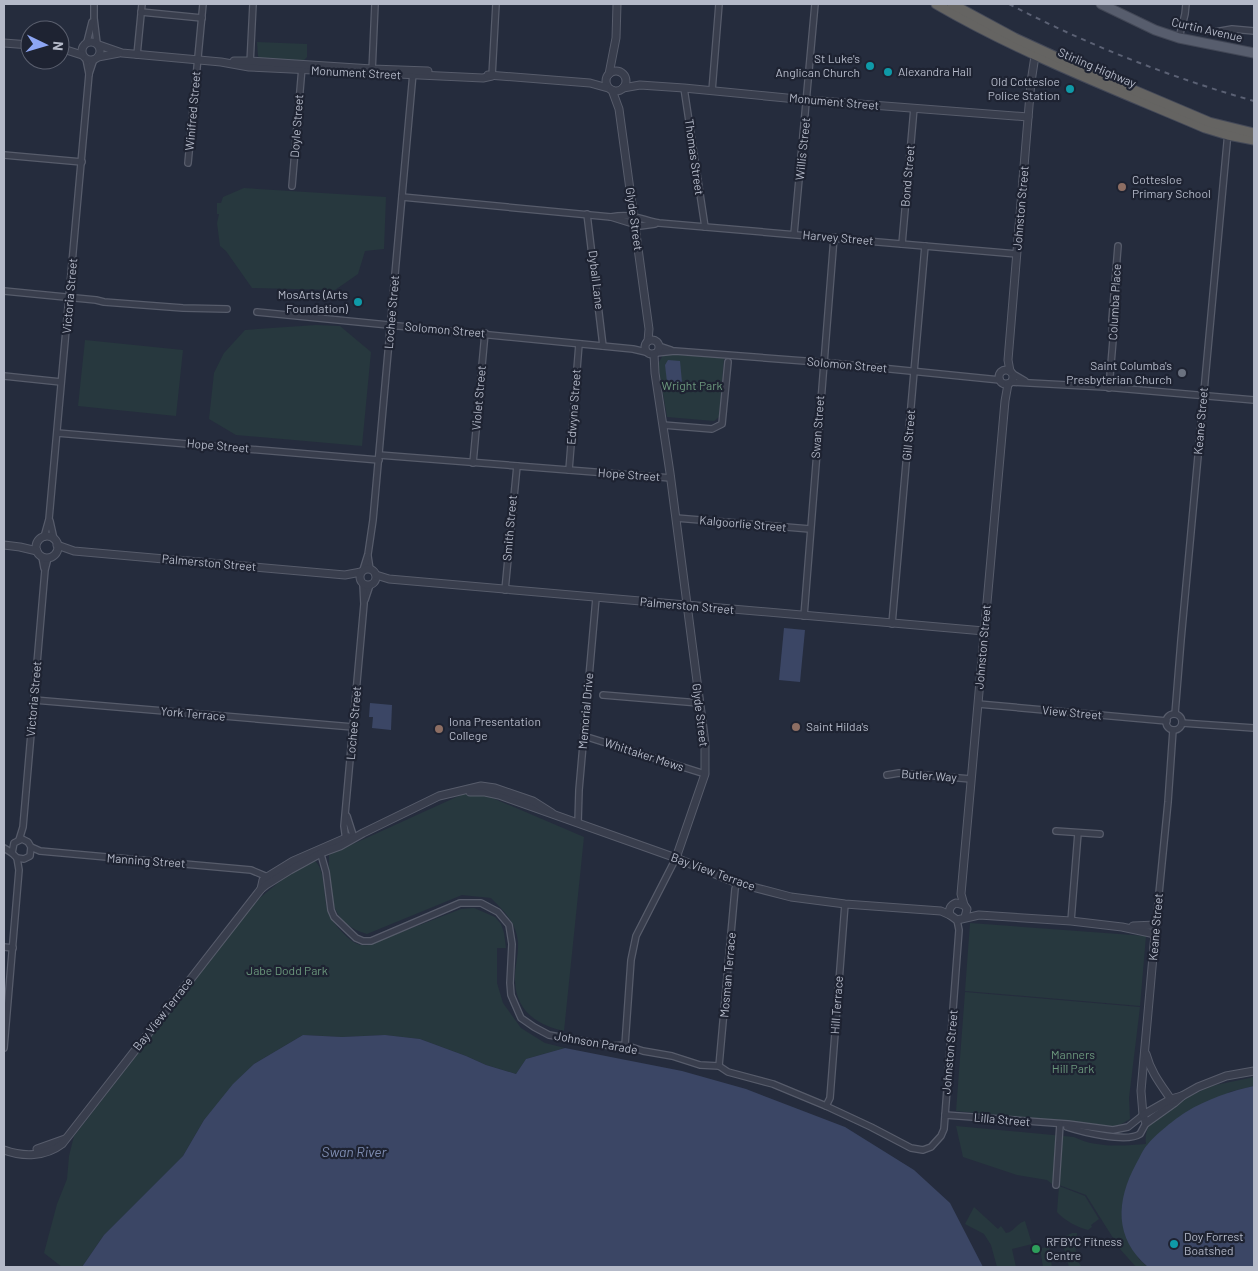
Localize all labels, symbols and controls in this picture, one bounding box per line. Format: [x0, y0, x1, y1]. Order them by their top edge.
street label: Curtin Avenue [1170, 14, 1244, 44]
north arrow [20, 20, 70, 70]
text: N [50, 41, 67, 52]
street label: Stirling Highway [1056, 44, 1139, 90]
place label: St Luke's Anglican Church [776, 51, 860, 79]
marker: St Luke's Anglican Church [864, 60, 876, 72]
street label: Monument Street [311, 63, 401, 81]
place label: Alexandra Hall [898, 64, 971, 78]
marker: Alexandra Hall [882, 66, 894, 78]
street label: Winifred Street [182, 71, 202, 151]
place label: Old Cottesloe Police Station [988, 74, 1060, 102]
marker: Old Cottesloe Police Station [1064, 83, 1076, 95]
street label: Monument Street [789, 90, 880, 112]
street label: Doyle Street [287, 94, 305, 158]
street label: Willis Street [792, 117, 812, 181]
street label: Thomas Street [683, 118, 707, 196]
street label: Bond Street [897, 144, 917, 207]
street label: Johnston Street [1009, 165, 1031, 251]
place label: Cottesloe Primary School [1132, 172, 1211, 200]
marker: Cottesloe Primary School [1116, 181, 1128, 193]
street label: Glyde Street [624, 186, 646, 251]
street label: Harvey Street [802, 227, 874, 247]
street label: Dyball Lane [586, 250, 608, 310]
street label: Victoria Street [59, 258, 79, 334]
street label: Columba Place [1105, 263, 1123, 341]
street label: Lochee Street [381, 274, 401, 349]
place label: MosArts (Arts Foundation) [278, 287, 349, 315]
marker: MosArts (Arts Foundation) [352, 296, 364, 308]
street label: Solomon Street [404, 319, 486, 340]
street label: Solomon Street [806, 354, 888, 375]
place label: Saint Columba's Presbyterian Church [1066, 358, 1172, 386]
street label: Violet Street [468, 365, 488, 431]
marker: Saint Columba's Presbyterian Church [1176, 367, 1188, 379]
street label: Edwyna Street [563, 369, 583, 445]
park label: Wright Park [661, 378, 723, 392]
street label: Keane Street [1190, 387, 1210, 455]
street label: Swan Street [808, 395, 826, 459]
street label: Gill Street [899, 409, 917, 461]
street label: Hope Street [186, 435, 250, 455]
street label: Hope Street [597, 465, 661, 483]
street label: Smith Street [499, 494, 519, 561]
street label: Kalgoorlie Street [699, 512, 787, 534]
street label: Palmerston Street [161, 551, 257, 573]
street label: Palmerston Street [639, 594, 735, 616]
street label: Johnston Street [971, 604, 993, 690]
street label: Victoria Street [23, 661, 43, 737]
street label: Memorial Drive [575, 672, 595, 750]
street label: Glyde Street [690, 682, 712, 747]
street label: Lochee Street [343, 685, 363, 760]
street label: View Street [1041, 702, 1103, 722]
street label: York Terrace [160, 703, 226, 723]
place label: Iona Presentation College [449, 714, 541, 742]
place label: Saint Hilda's [806, 719, 869, 733]
marker: Saint Hilda's [790, 721, 802, 733]
marker: Iona Presentation College [433, 723, 445, 735]
street label: Whittaker Mews [603, 735, 686, 774]
street label: Butler Way [901, 766, 958, 784]
street label: Bay View Terrace [669, 849, 757, 893]
street label: Manning Street [106, 850, 186, 870]
street label: Keane Street [1145, 893, 1165, 961]
street label: Mosman Terrace [716, 932, 738, 1018]
park label: Jabe Dodd Park [246, 963, 328, 977]
street label: Bay View Terrace [129, 974, 195, 1053]
street label: Hill Terrace [827, 975, 845, 1035]
street label: Johnston Street [938, 1009, 960, 1095]
street label: Johnson Parade [553, 1028, 639, 1056]
park label: Manners Hill Park [1051, 1047, 1095, 1075]
street label: Lilla Street [973, 1110, 1031, 1128]
water label: Swan River [321, 1143, 388, 1160]
place label: Doy Forrest Boatshed [1184, 1229, 1244, 1257]
place label: RFBYC Fitness Centre [1046, 1234, 1122, 1262]
marker: Doy Forrest Boatshed [1168, 1238, 1180, 1250]
marker: RFBYC Fitness Centre [1030, 1243, 1042, 1255]

